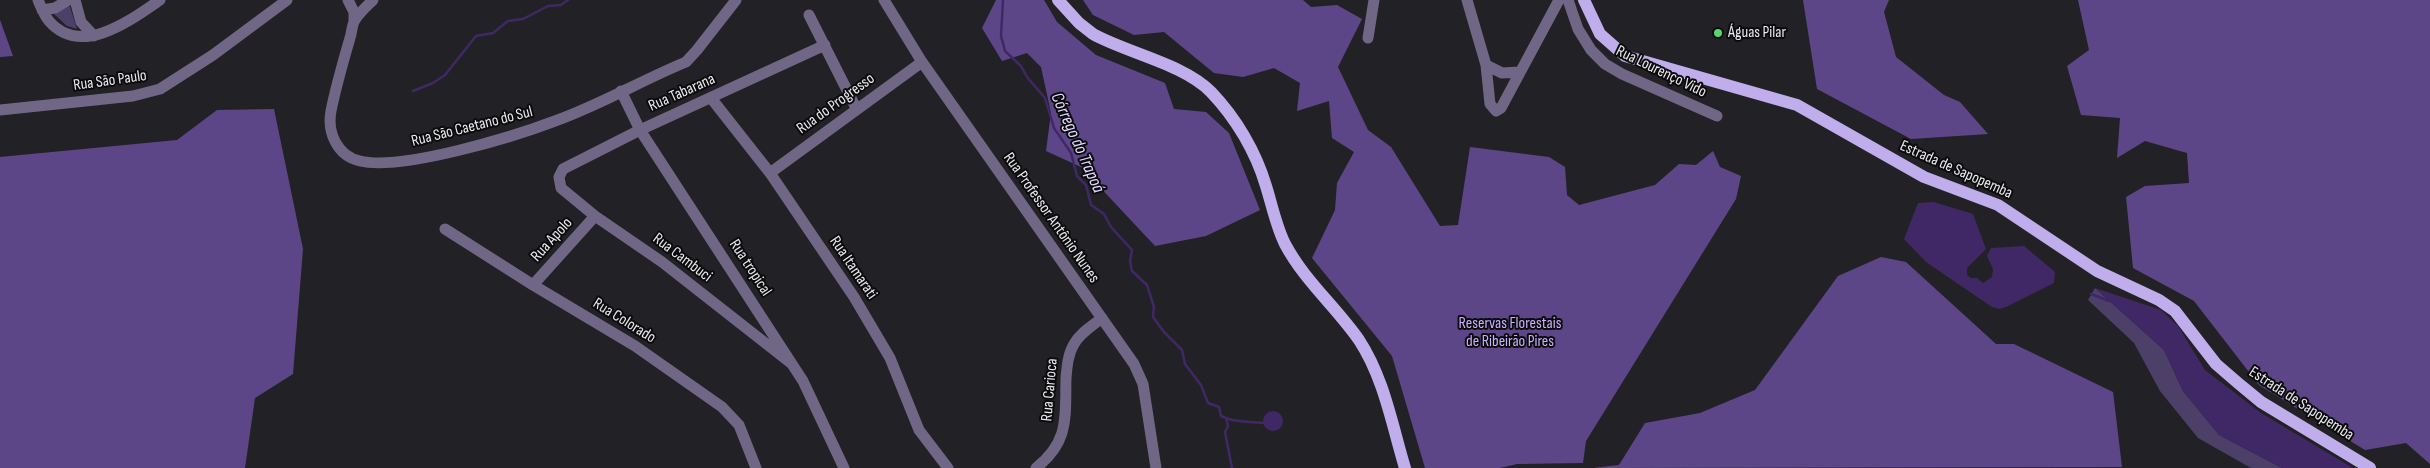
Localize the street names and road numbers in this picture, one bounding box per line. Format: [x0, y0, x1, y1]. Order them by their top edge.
street label: Rua Lourenço Vido [1613, 42, 1709, 102]
street label: Rua São Paulo [72, 66, 148, 96]
street label: Rua do Progresso [793, 69, 879, 139]
street label: Rua Tabarana [646, 70, 718, 116]
street label: Rua São Caetano do Sul [409, 103, 535, 151]
street label: Estrada de Sapopemba [1897, 137, 2015, 203]
street label: Rua Professor Antônio Nunes [999, 149, 1103, 287]
street label: Rua Apolo [527, 214, 577, 266]
street label: Rua Cambuci [649, 229, 715, 287]
street label: Rua Itamarati [825, 233, 881, 303]
street label: Rua tropical [725, 236, 775, 300]
street label: Rua Colorado [589, 294, 659, 348]
street label: Rua Carioca [1038, 358, 1062, 422]
street label: Estrada de Sapopemba [2245, 363, 2357, 445]

